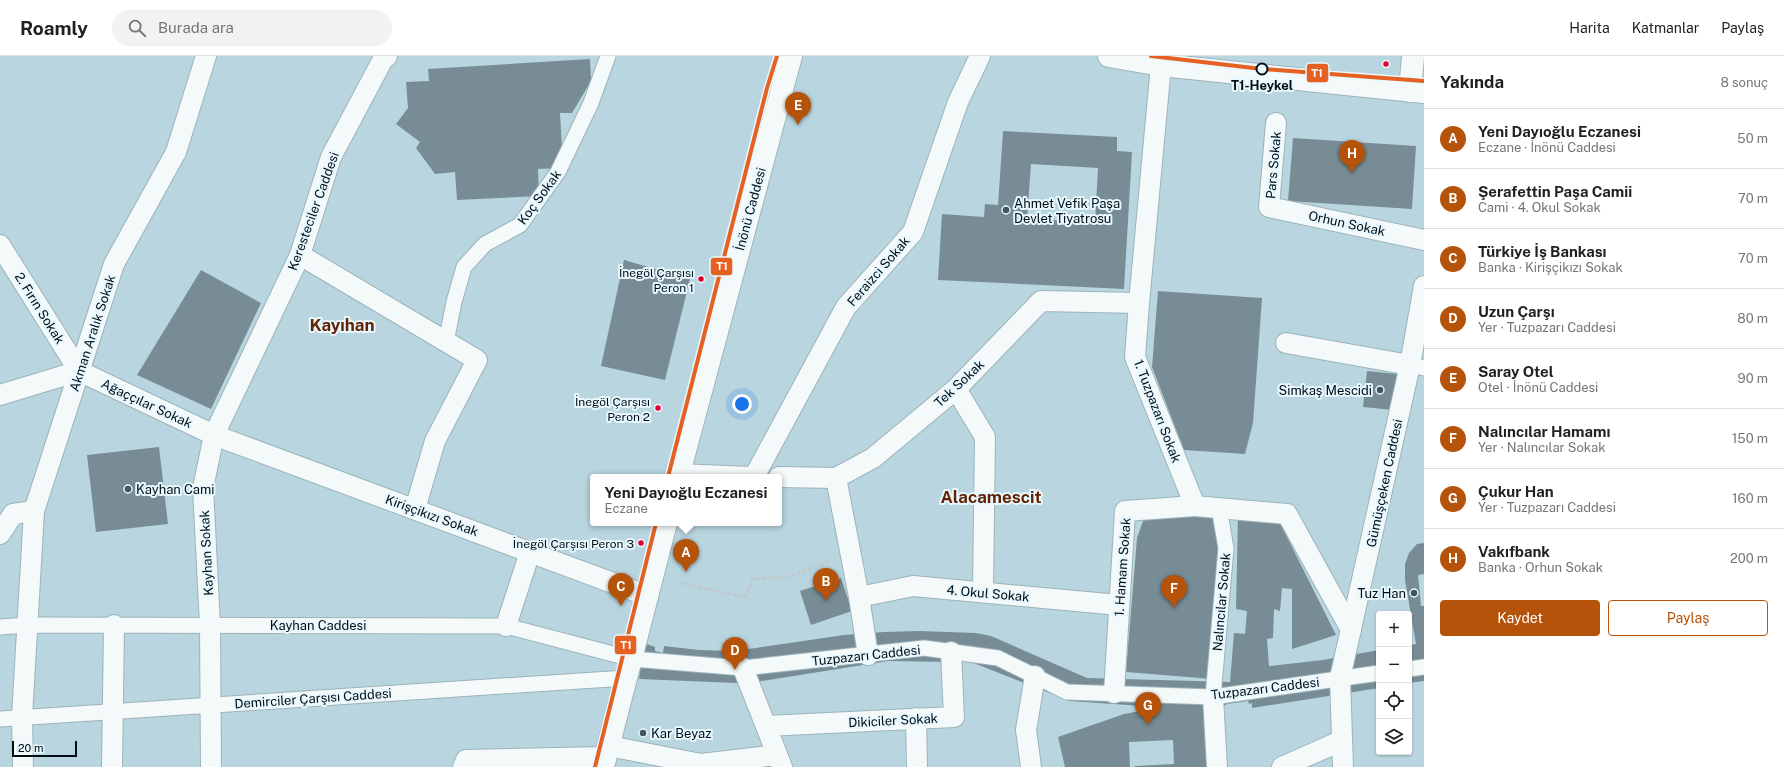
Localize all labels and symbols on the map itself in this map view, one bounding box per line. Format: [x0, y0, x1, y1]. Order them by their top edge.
unlabelled marker [1381, 59, 1391, 69]
marker: T1-Heykel [1255, 62, 1269, 76]
line badge: T1 [1306, 63, 1329, 83]
text: T1 [1311, 67, 1323, 79]
place label: T1-Heykel [1231, 78, 1293, 93]
pin: E [785, 92, 811, 125]
street label: Pars Sokak [1263, 131, 1284, 199]
pin: H [1339, 140, 1365, 173]
street label: Keresteciler Caddesi [285, 150, 342, 272]
street label: İnönü Caddesi [732, 166, 769, 252]
street label: Koç Sokak [515, 167, 564, 227]
place label: Ahmet Vefik Paşa Devlet Tiyatrosu [1014, 196, 1120, 226]
marker: Ahmet Vefik Paşa Devlet Tiyatrosu [1001, 205, 1011, 215]
street label: Orhun Sokak [1307, 208, 1387, 239]
street label: Feraizci Sokak [844, 233, 913, 309]
line badge: T1 [710, 257, 733, 276]
text: T1 [716, 260, 728, 272]
place label: İnegöl Çarşısı Peron 1 [619, 266, 694, 295]
street label: 2. Fırın Sokak [12, 270, 67, 347]
street label: Akman Aralık Sokak [66, 273, 118, 394]
marker: İnegöl Çarşısı Peron 1 [696, 274, 706, 284]
district label: Kayıhan [309, 315, 375, 335]
street label: Tek Sokak [931, 357, 987, 410]
street label: 1. Tuzpazarı Sokak [1131, 357, 1184, 465]
street label: Ağaççılar Sokak [99, 376, 195, 431]
place label: Simkaş Mescidi [1278, 383, 1372, 398]
marker: Simkaş Mescidi [1375, 385, 1385, 395]
your location [732, 394, 752, 414]
place label: İnegöl Çarşısı Peron 2 [575, 395, 650, 424]
marker: İnegöl Çarşısı Peron 2 [653, 403, 663, 413]
street label: Gümüşçeken Caddesi [1364, 418, 1405, 549]
place label: Kayhan Cami [136, 482, 214, 497]
marker: Kayhan Cami [123, 484, 133, 494]
district label: Alacamescit [940, 487, 1042, 507]
street label: Kirişçikızı Sokak [383, 492, 480, 539]
street label: Kayhan Sokak [197, 510, 216, 596]
street label: 1. Hamam Sokak [1112, 517, 1133, 617]
place label: İnegöl Çarşısı Peron 3 [513, 537, 634, 551]
marker: İnegöl Çarşısı Peron 3 [636, 538, 646, 548]
pin: A [673, 539, 699, 572]
street label: Nalıncılar Sokak [1210, 552, 1233, 652]
pin: B [813, 568, 839, 601]
pin: C [608, 573, 634, 606]
pin: F [1161, 575, 1187, 608]
street label: 4. Okul Sokak [946, 582, 1030, 605]
place label: Tuz Han [1357, 586, 1406, 601]
marker: Tuz Han [1409, 588, 1419, 598]
street label: Kayhan Caddesi [270, 618, 366, 633]
line badge: T1 [614, 635, 637, 655]
pin: D [722, 637, 748, 670]
text: T1 [620, 639, 632, 651]
street label: Tuzpazarı Caddesi [811, 642, 921, 669]
street label: Tuzpazarı Caddesi [1210, 674, 1320, 703]
street label: Demirciler Çarşısı Caddesi [234, 686, 392, 711]
pin: G [1135, 692, 1161, 725]
street label: Dikiciler Sokak [848, 711, 938, 730]
place label: Kar Beyaz [651, 726, 711, 741]
marker: Kar Beyaz [638, 728, 648, 738]
scale bar [12, 739, 77, 758]

